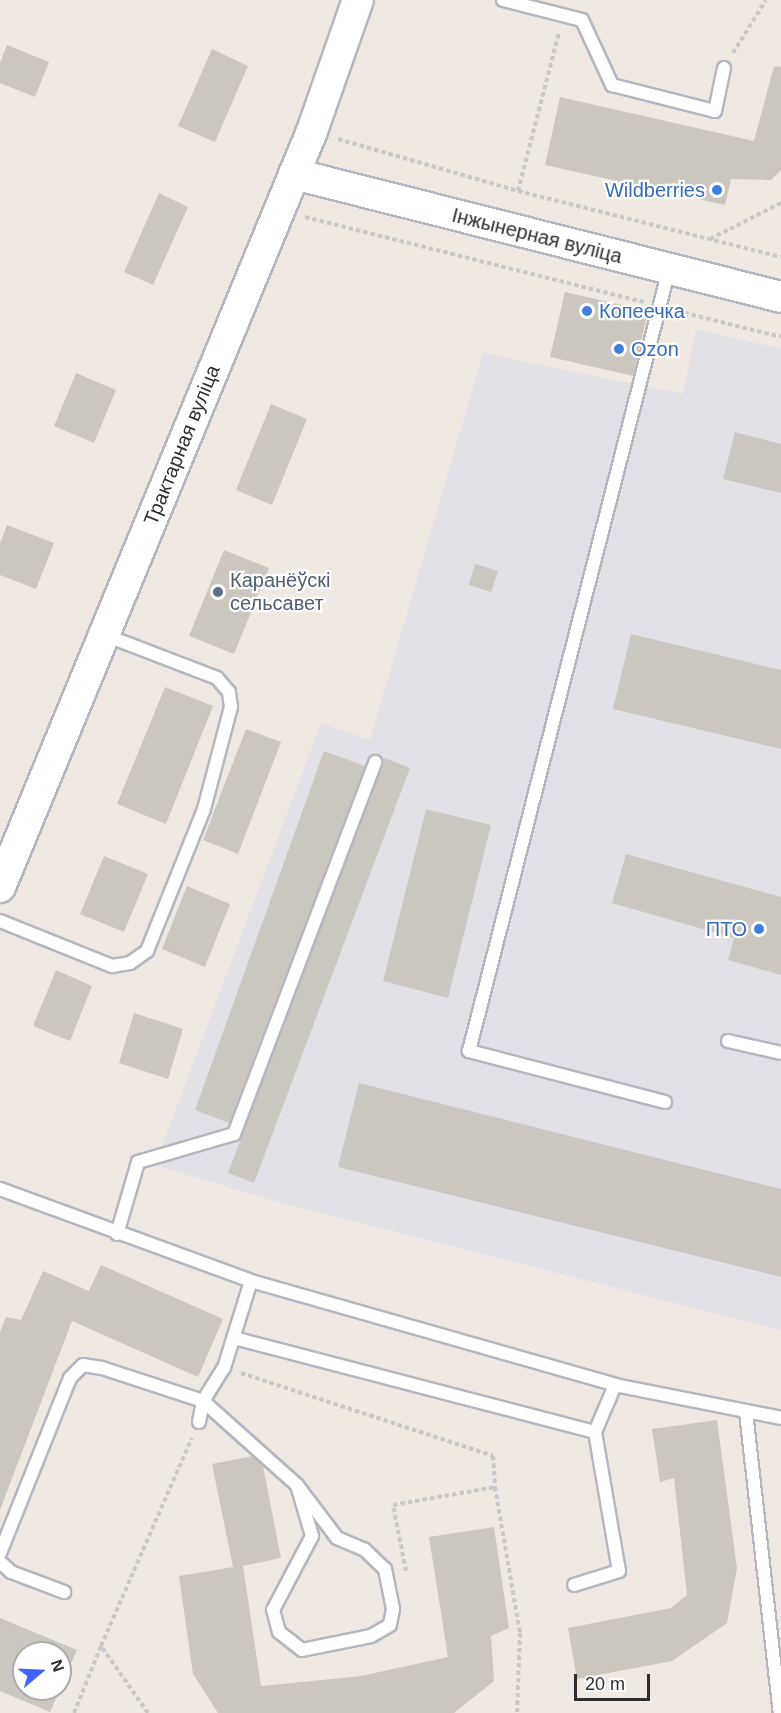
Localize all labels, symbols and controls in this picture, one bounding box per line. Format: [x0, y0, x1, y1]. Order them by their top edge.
place label: Wildberries [605, 178, 705, 202]
marker: Wildberries [710, 183, 724, 197]
street label: Інжынерная вуліца [449, 203, 625, 269]
place label: Копеечка [599, 299, 685, 323]
marker: Копеечка [580, 304, 594, 318]
place label: Ozon [631, 337, 679, 361]
marker: Ozon [612, 342, 626, 356]
street label: Трактарная вуліца [139, 361, 225, 529]
place label: Каранёўскі сельсавет [230, 568, 330, 615]
marker: Каранёўскі сельсавет [211, 585, 225, 599]
place label: ПТО [706, 917, 747, 941]
marker: ПТО [752, 922, 766, 936]
north arrow [12, 1641, 72, 1701]
text: N [48, 1657, 68, 1674]
scale bar [577, 1662, 654, 1700]
text: 20 m [585, 1674, 625, 1694]

